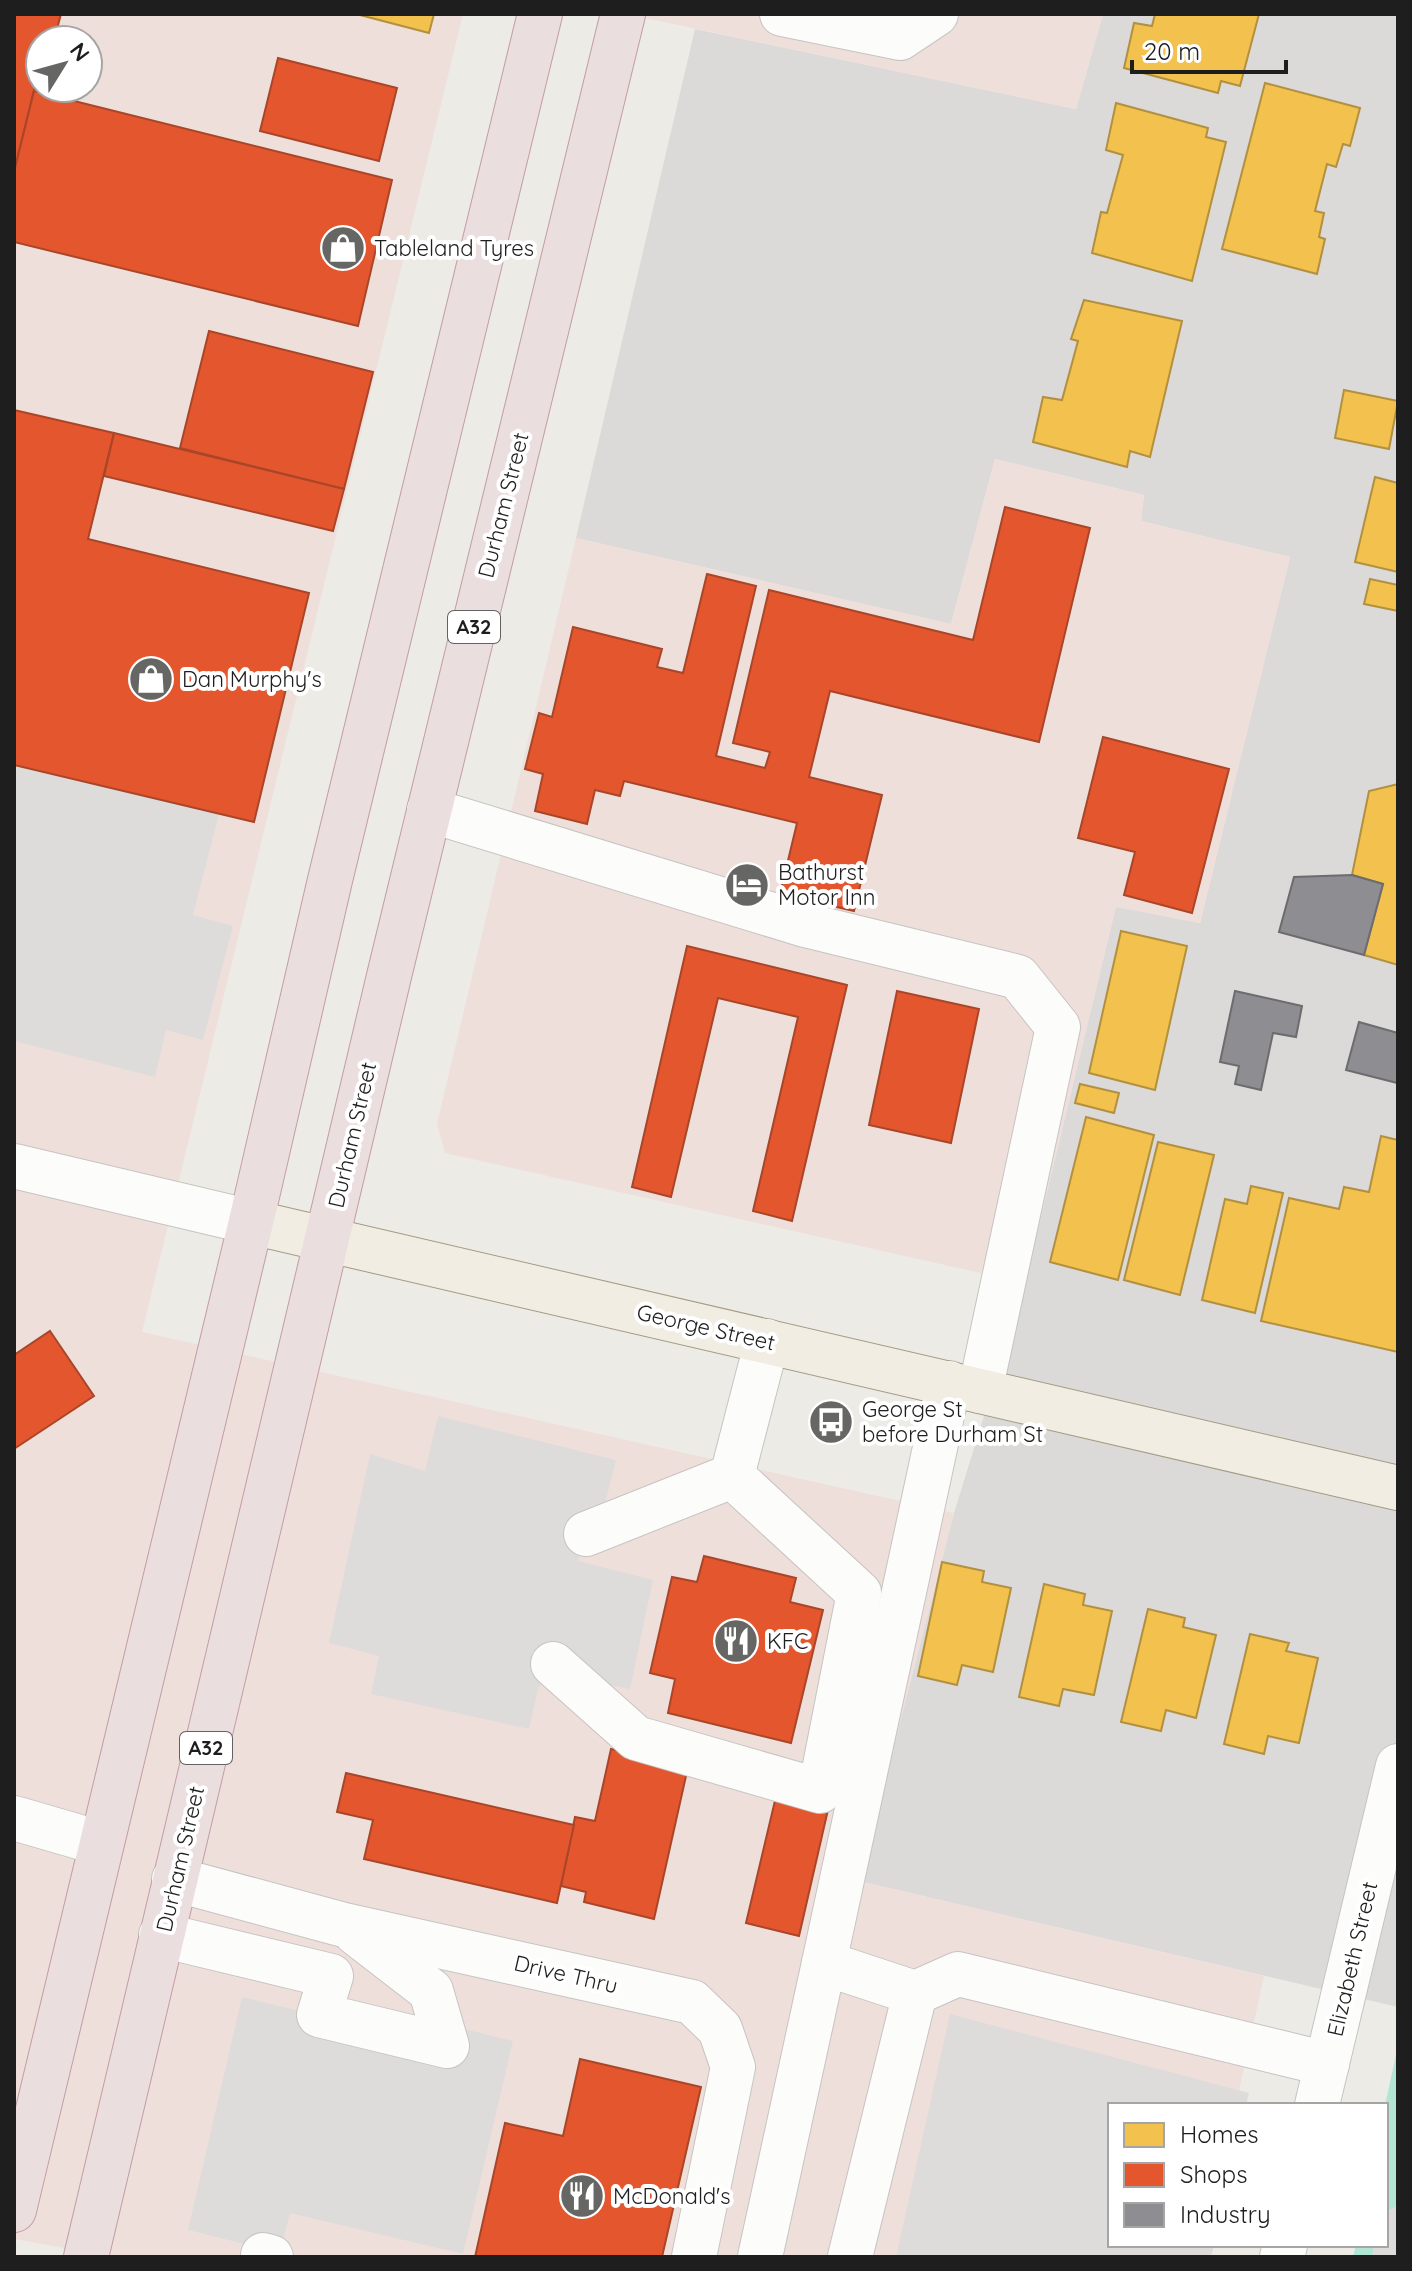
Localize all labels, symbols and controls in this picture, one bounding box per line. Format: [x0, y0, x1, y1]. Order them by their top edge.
north arrow [24, 24, 104, 104]
scale bar [1132, 24, 1286, 74]
text: 20 m [1144, 36, 1200, 66]
text: N [64, 37, 96, 67]
shop icon: Tableland Tyres [319, 224, 367, 272]
place label: Tableland Tyres [374, 234, 534, 262]
street label: Durham Street [471, 429, 535, 581]
road number: A32 [448, 611, 500, 643]
shop icon: Dan Murphy's [127, 655, 175, 703]
place label: Dan Murphy's [182, 665, 322, 693]
place label: Bathurst Motor Inn [778, 858, 876, 911]
hotel icon: Bathurst Motor Inn [723, 861, 771, 909]
street label: Durham Street [322, 1059, 382, 1211]
street label: George Street [634, 1297, 778, 1357]
place label: George St before Durham St [862, 1395, 1043, 1448]
bus stop icon: George St before Durham St [807, 1398, 855, 1446]
restaurant icon: KFC [712, 1617, 760, 1665]
place label: KFC [767, 1627, 808, 1655]
road number: A32 [180, 1732, 232, 1764]
street label: Durham Street [150, 1783, 210, 1935]
street label: Elizabeth Street [1321, 1879, 1383, 2039]
street label: Drive Thru [511, 1948, 621, 2000]
legend [1108, 2103, 1388, 2247]
text: Homes [1180, 2119, 1258, 2149]
text: Shops [1180, 2159, 1247, 2189]
restaurant icon: McDonald's [558, 2172, 606, 2220]
place label: McDonald's [613, 2182, 731, 2210]
text: Industry [1180, 2199, 1271, 2229]

